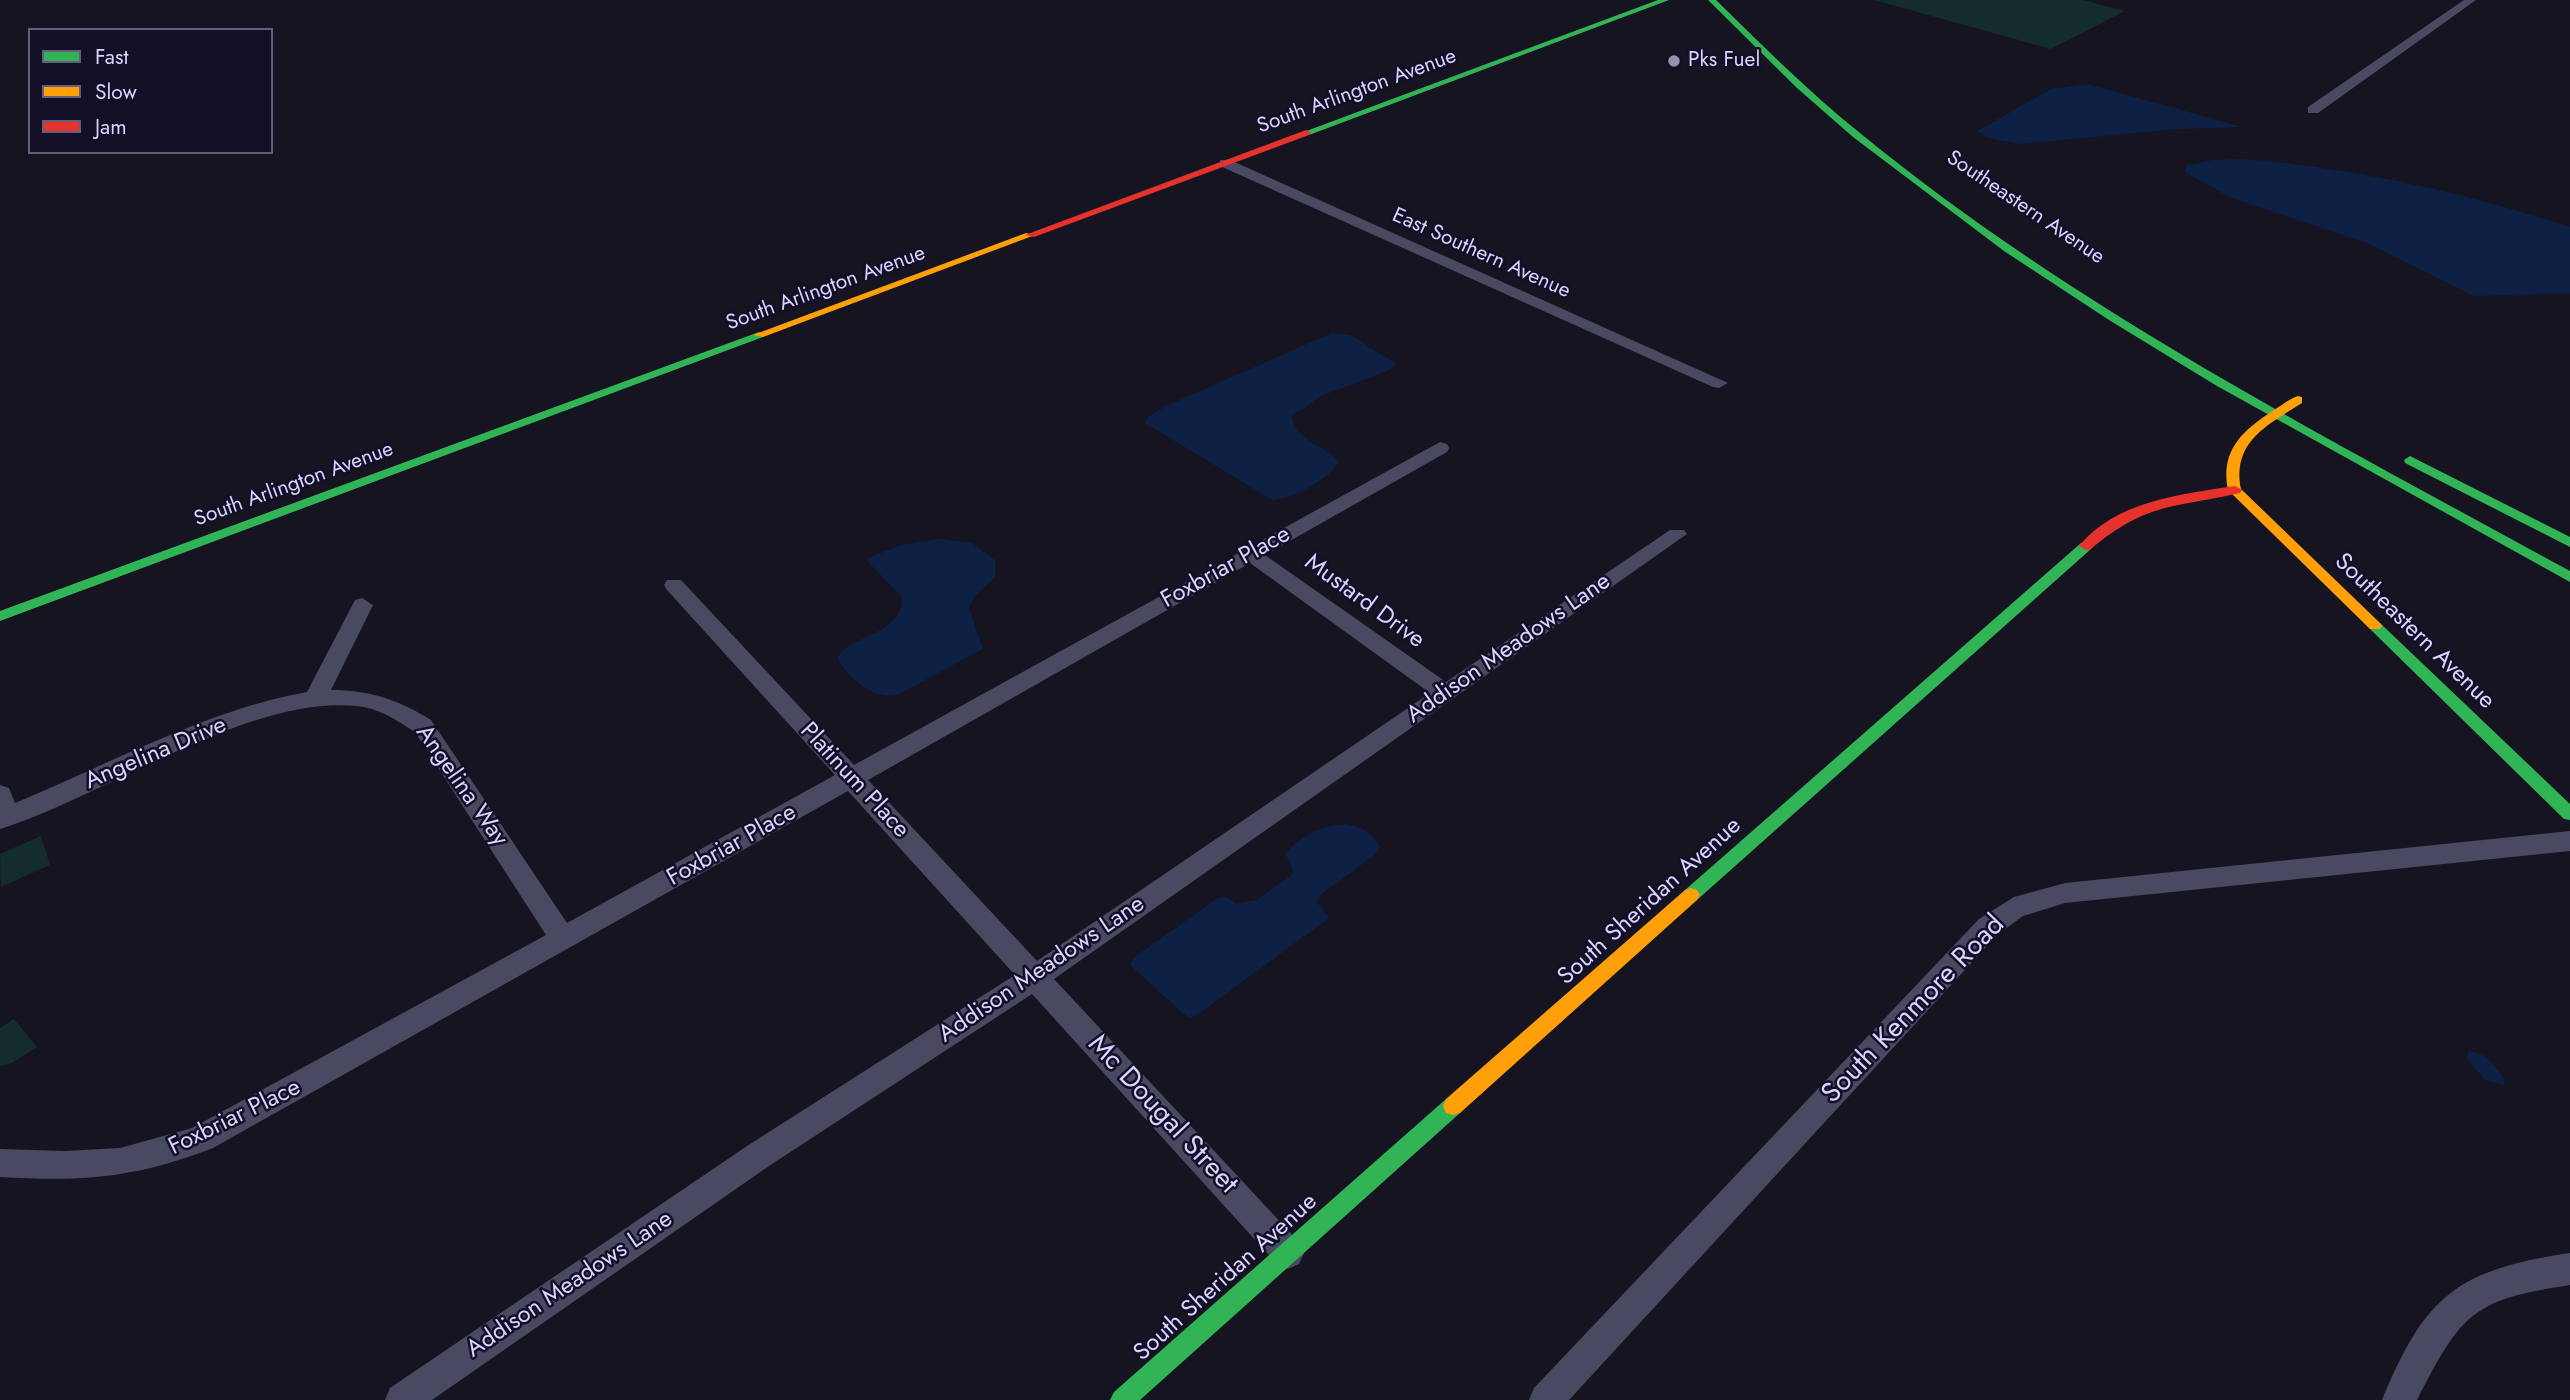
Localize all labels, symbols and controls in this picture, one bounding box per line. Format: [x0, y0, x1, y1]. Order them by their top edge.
legend [28, 28, 273, 154]
text: Fast [95, 42, 128, 72]
street label: South Arlington Avenue [1254, 44, 1460, 140]
place label: Pks Fuel [1688, 48, 1760, 74]
marker: Pks Fuel [1666, 53, 1682, 69]
text: Slow [95, 77, 137, 107]
text: Jam [95, 112, 127, 142]
street label: Southeastern Avenue [1941, 146, 2109, 270]
street label: East Southern Avenue [1388, 203, 1574, 305]
street label: South Arlington Avenue [723, 241, 929, 337]
street label: South Arlington Avenue [191, 437, 397, 533]
street label: Foxbriar Place [1156, 521, 1296, 615]
street label: Southeastern Avenue [2328, 548, 2500, 716]
street label: Mustard Drive [1298, 549, 1430, 655]
street label: Addison Meadows Lane [1402, 568, 1616, 730]
street label: Angelina Drive [81, 711, 231, 797]
street label: Platinum Place [793, 717, 915, 845]
street label: Angelina Way [409, 720, 513, 852]
street label: Foxbriar Place [662, 799, 802, 893]
street label: South Sheridan Avenue [1552, 812, 1748, 992]
street label: Addison Meadows Lane [934, 890, 1150, 1050]
street label: South Kenmore Road [1816, 909, 2012, 1111]
street label: Mc Dougal Street [1080, 1029, 1244, 1201]
street label: Foxbriar Place [164, 1074, 306, 1162]
street label: South Sheridan Avenue [1128, 1188, 1324, 1368]
street label: Addison Meadows Lane [462, 1205, 678, 1365]

